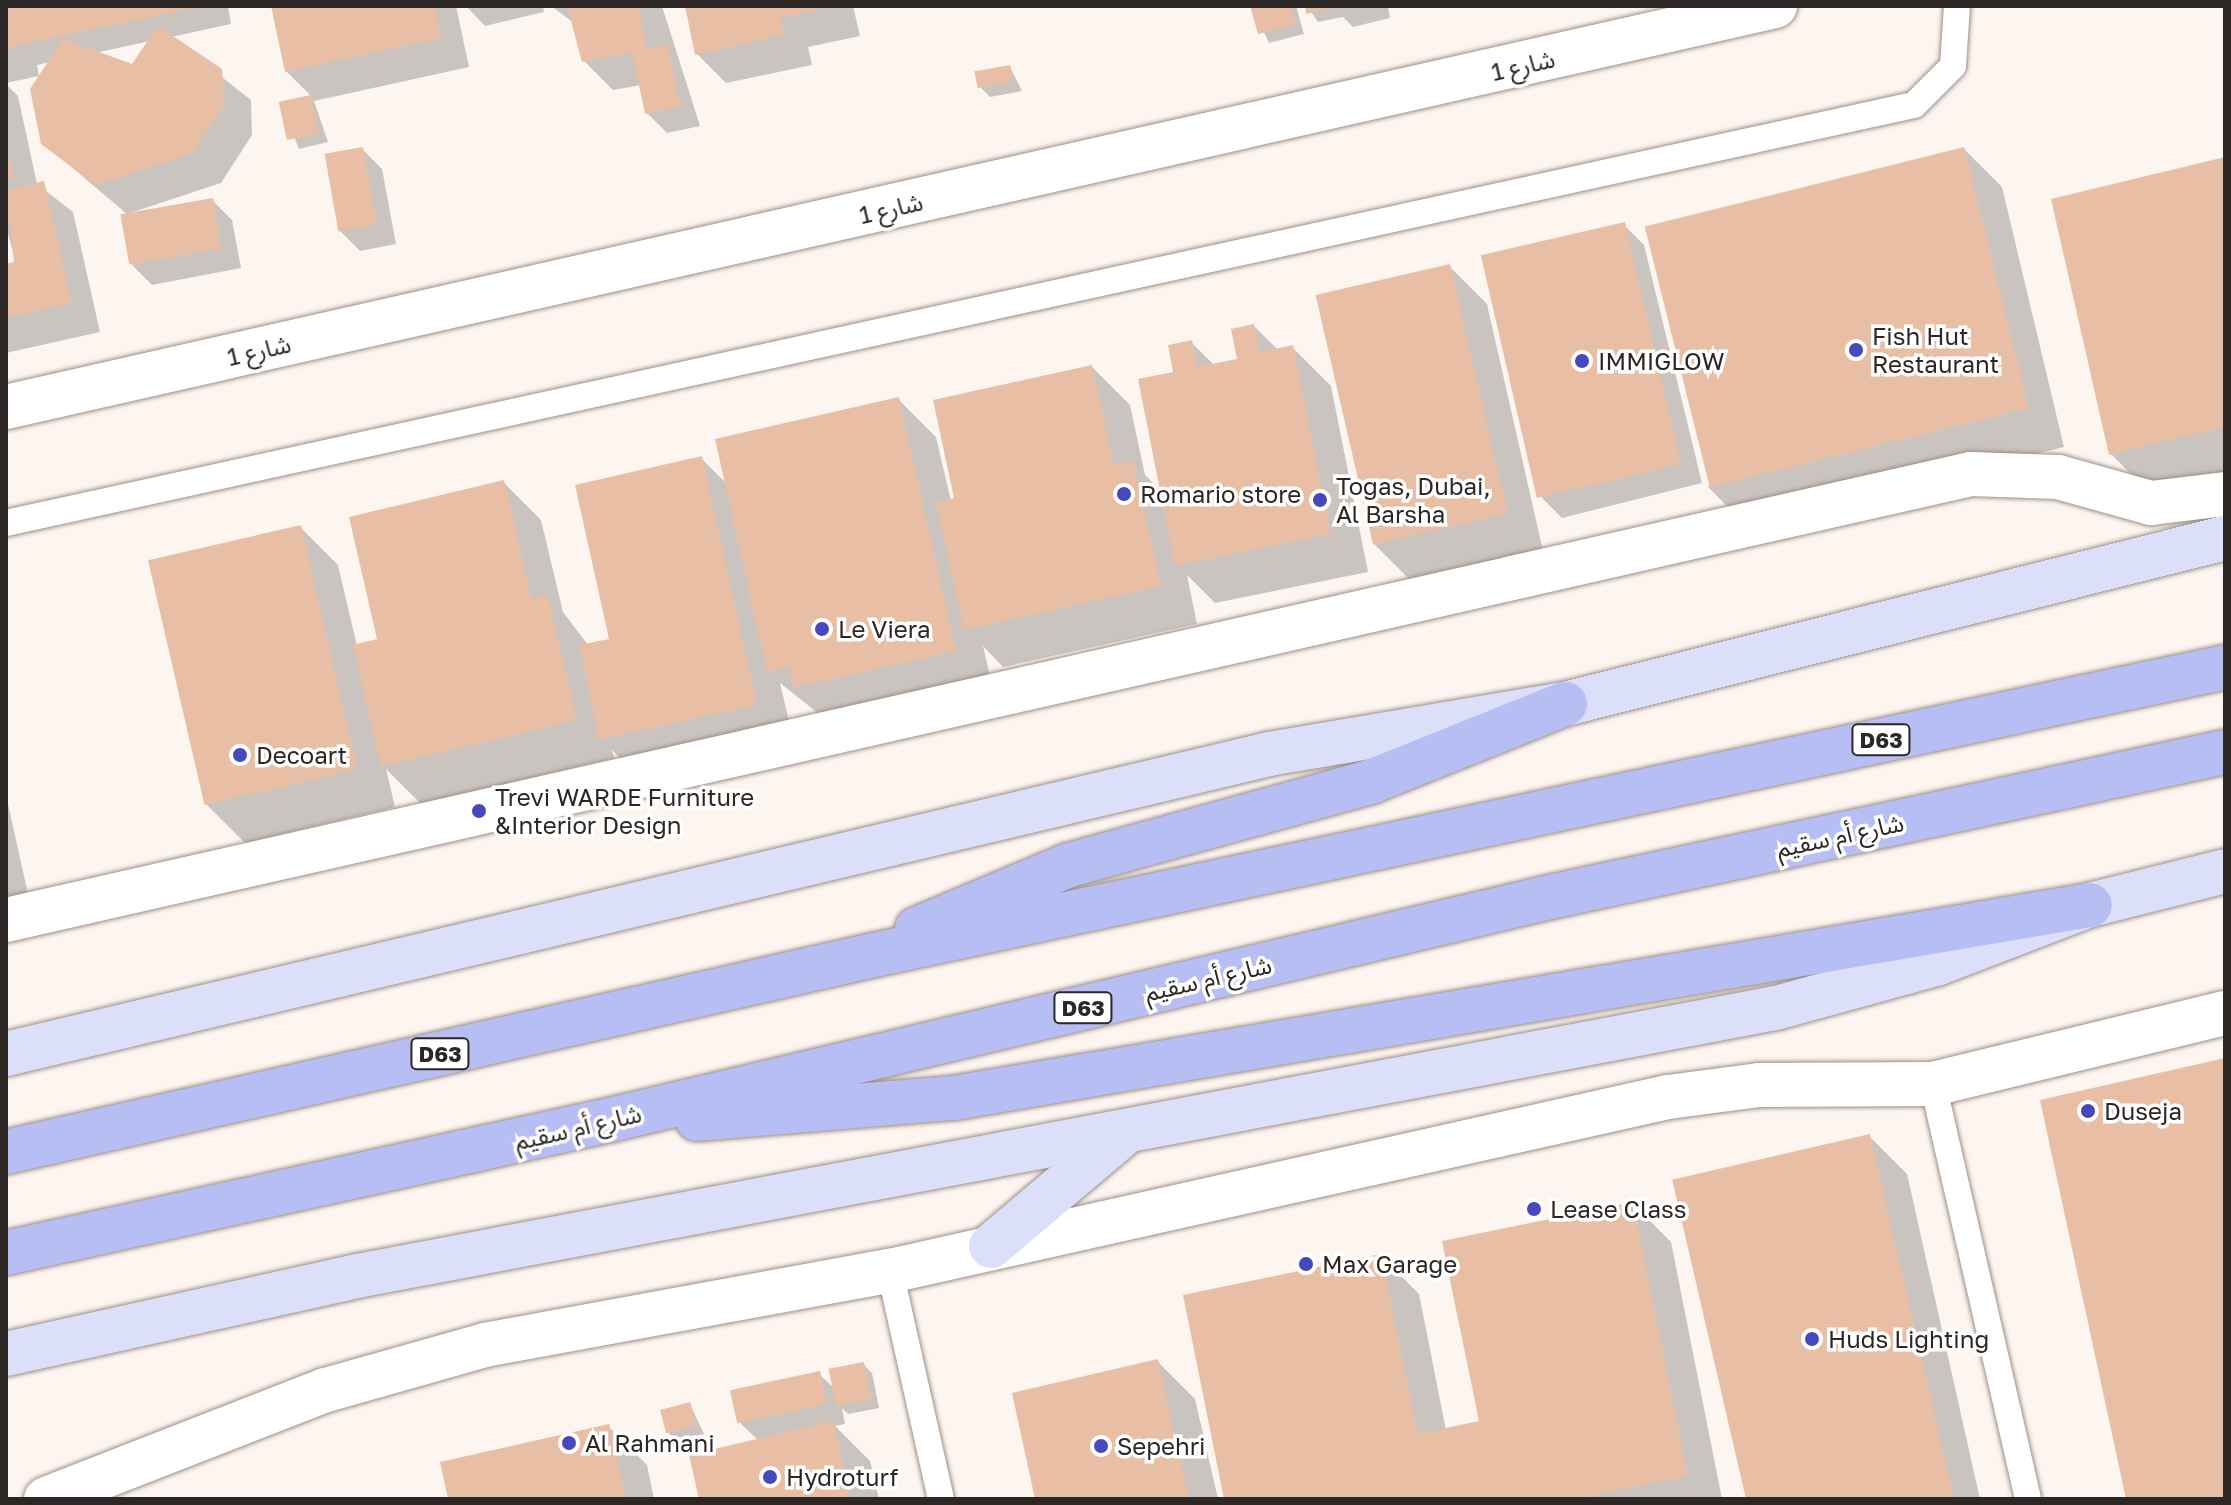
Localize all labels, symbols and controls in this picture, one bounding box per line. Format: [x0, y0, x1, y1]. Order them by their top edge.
street label: شارع 1 [1488, 44, 1558, 86]
street label: شارع 1 [856, 187, 926, 229]
place label: Fish Hut Restaurant [1872, 322, 1999, 378]
street label: شارع 1 [224, 329, 294, 371]
marker: Fish Hut Restaurant [1847, 341, 1865, 359]
place label: IMMIGLOW [1598, 347, 1725, 375]
marker: IMMIGLOW [1573, 352, 1591, 370]
place label: Togas, Dubai, Al Barsha [1336, 472, 1491, 528]
place label: Romario store [1140, 480, 1301, 508]
marker: Romario store [1115, 485, 1133, 503]
marker: Togas, Dubai, Al Barsha [1311, 491, 1329, 509]
place label: Le Viera [838, 615, 930, 643]
marker: Le Viera [813, 620, 831, 638]
road number: D63 [1851, 722, 1911, 758]
place label: Decoart [256, 741, 347, 769]
marker: Decoart [231, 746, 249, 764]
place label: Trevi WARDE Furniture &Interior Design [495, 783, 754, 839]
marker: Trevi WARDE Furniture &Interior Design [470, 802, 488, 820]
street label: شارع أم سقيم [1774, 807, 1906, 863]
street label: شارع أم سقيم [1142, 949, 1274, 1007]
road number: D63 [1053, 990, 1113, 1026]
road number: D63 [410, 1036, 470, 1072]
place label: Duseja [2104, 1097, 2182, 1125]
street label: شارع أم سقيم [512, 1098, 644, 1156]
marker: Duseja [2079, 1102, 2097, 1120]
place label: Lease Class [1550, 1195, 1687, 1223]
marker: Lease Class [1525, 1200, 1543, 1218]
place label: Max Garage [1322, 1250, 1457, 1278]
marker: Max Garage [1297, 1255, 1315, 1273]
place label: Huds Lighting [1828, 1325, 1989, 1353]
marker: Huds Lighting [1803, 1330, 1821, 1348]
place label: Al Rahmani [585, 1429, 715, 1457]
place label: Sepehri [1117, 1432, 1206, 1460]
marker: Al Rahmani [560, 1434, 578, 1452]
marker: Sepehri [1092, 1437, 1110, 1455]
place label: Hydroturf [786, 1463, 898, 1491]
marker: Hydroturf [761, 1468, 779, 1486]

